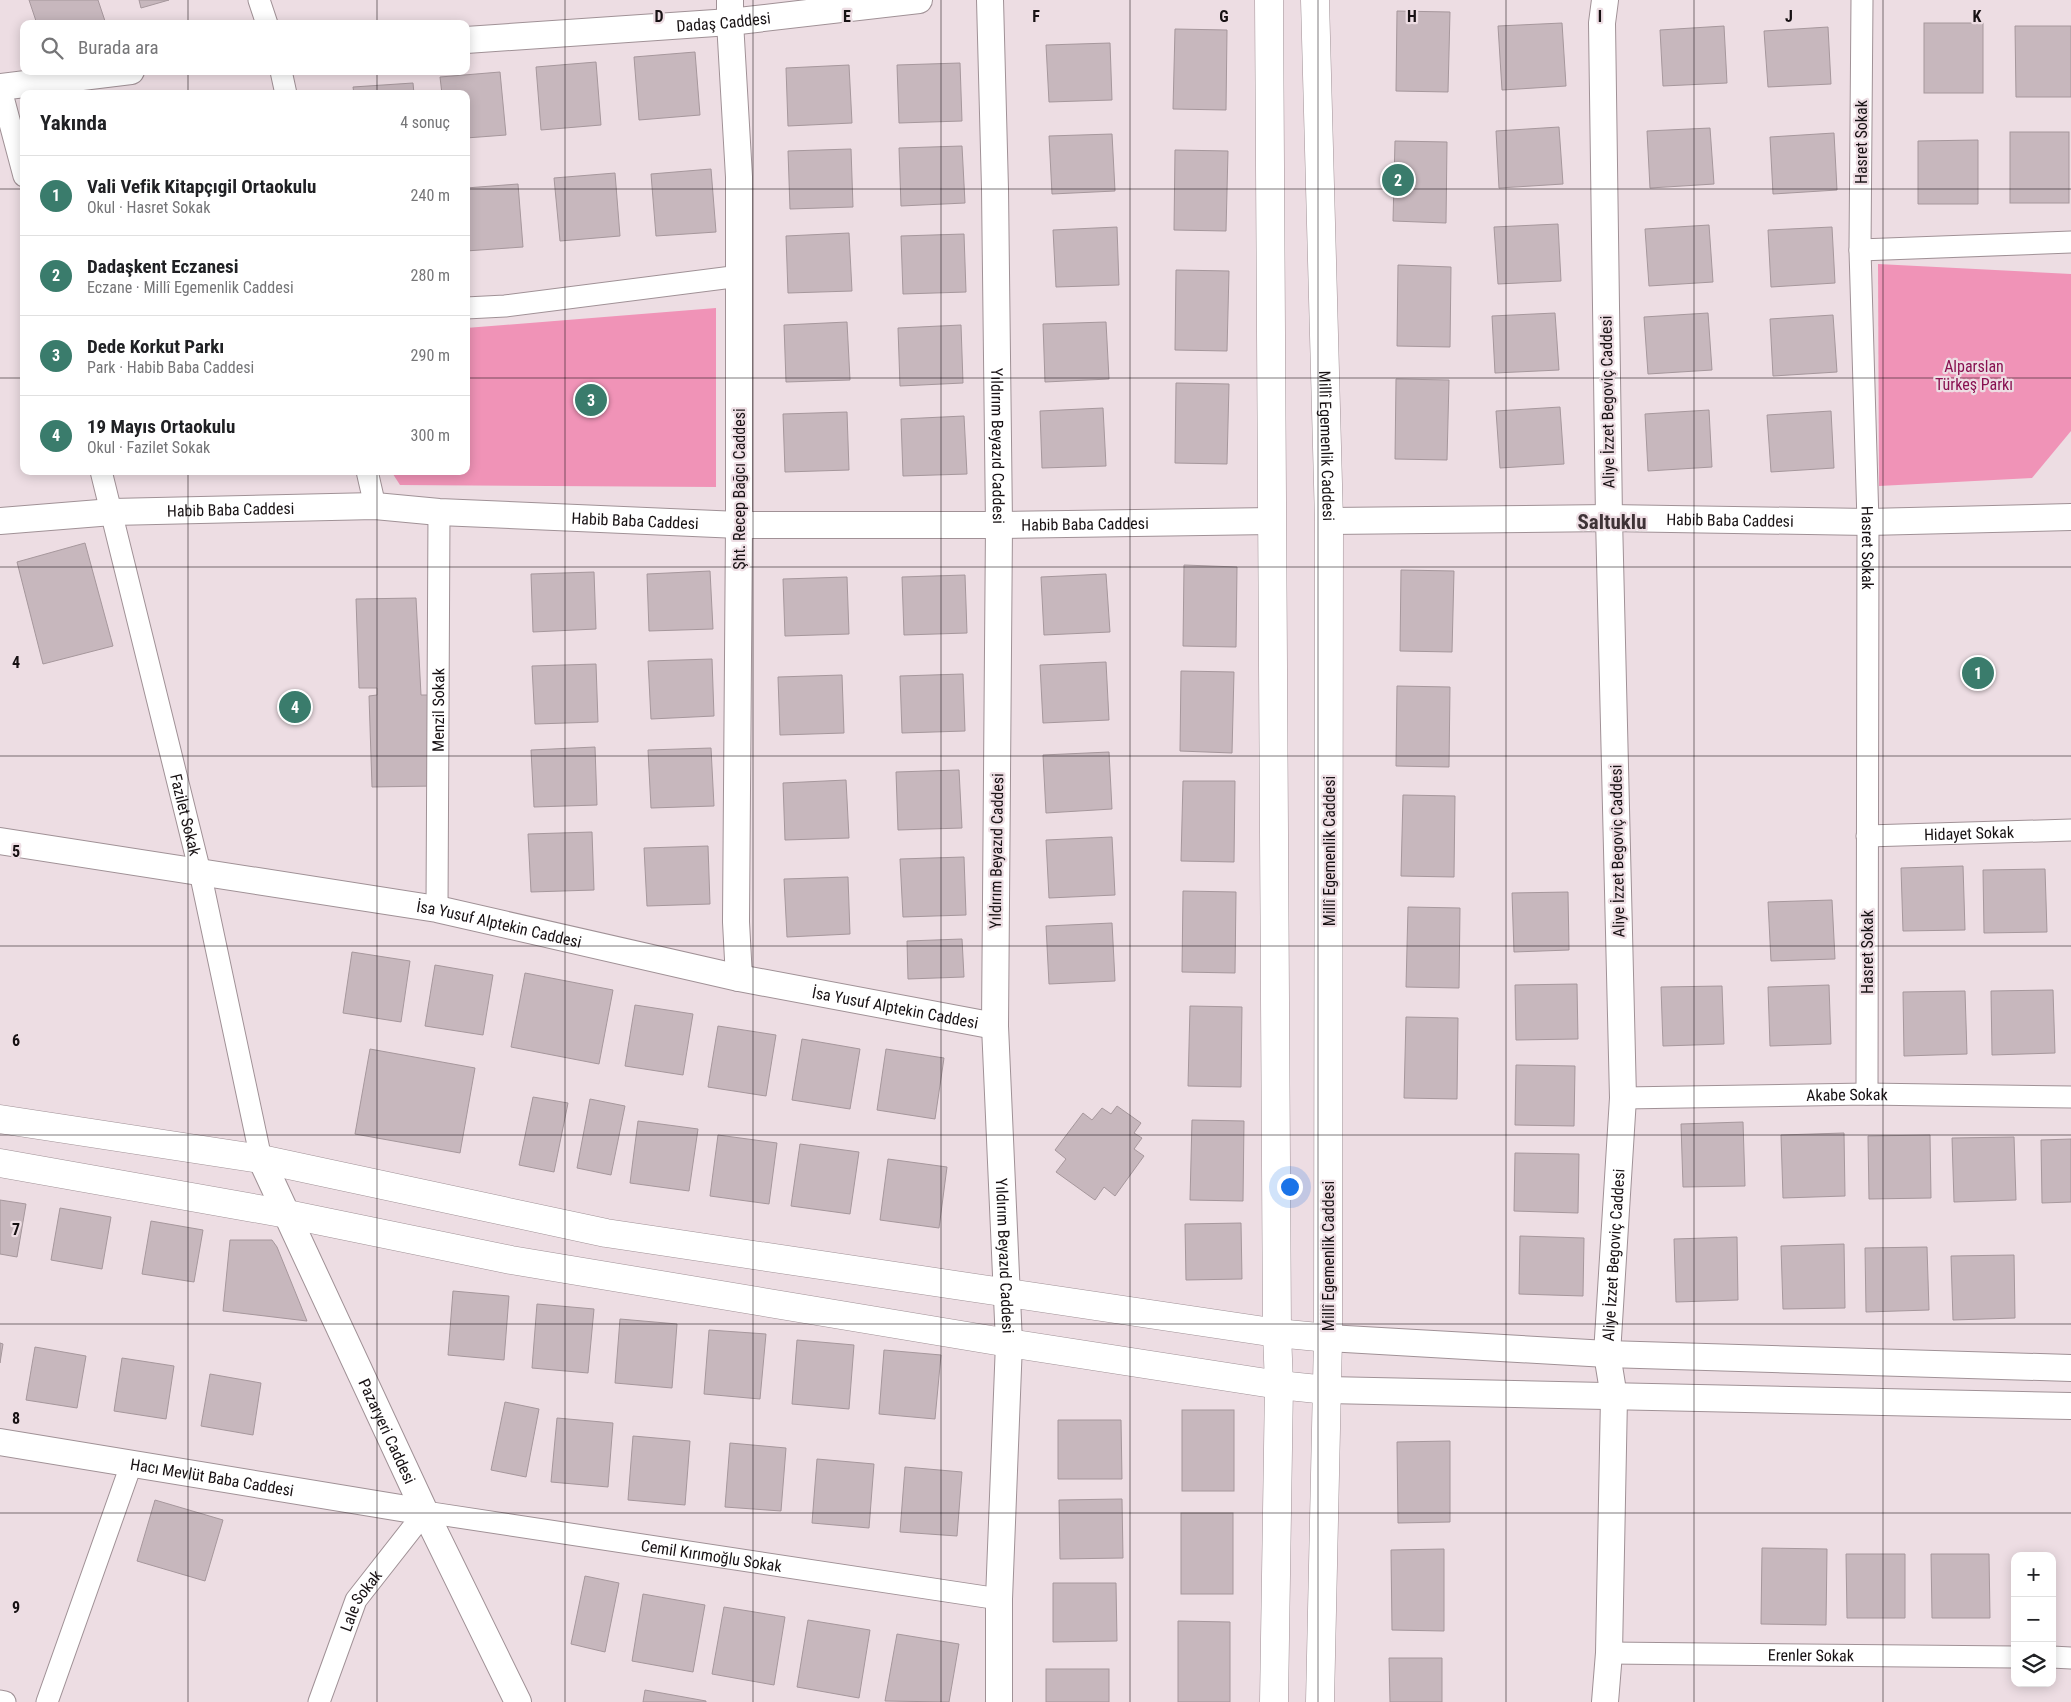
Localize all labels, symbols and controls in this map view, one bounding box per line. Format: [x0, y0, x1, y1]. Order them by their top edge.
text: D [654, 7, 664, 26]
text: E [843, 7, 851, 26]
text: F [1032, 7, 1040, 26]
text: G [1219, 7, 1229, 26]
text: H [1407, 7, 1417, 26]
text: I [1598, 7, 1602, 26]
text: J [1785, 7, 1793, 26]
text: K [1973, 7, 1982, 26]
street label: Dadaş Caddesi [676, 8, 772, 36]
search box [20, 20, 470, 75]
icon: search [38, 34, 66, 62]
text: Burada ara [78, 36, 159, 59]
street label: Hasret Sokak [1852, 99, 1871, 184]
text: Yakında [40, 111, 107, 135]
text: 4 sonuç [400, 113, 450, 132]
pin: 2 [1382, 161, 1414, 199]
text: Vali Vefik Kitapçıgil Ortaokulu [87, 175, 316, 198]
text: 1 [52, 186, 60, 205]
text: 240 m [411, 186, 450, 205]
text: Okul · Hasret Sokak [87, 198, 210, 217]
text: Dadaşkent Eczanesi [87, 255, 239, 278]
text: 2 [52, 266, 60, 285]
text: 280 m [411, 266, 450, 285]
text: Eczane · Millî Egemenlik Caddesi [87, 278, 294, 297]
street label: Aliye İzzet Begoviç Caddesi [1596, 315, 1619, 489]
text: Dede Korkut Parkı [87, 335, 224, 358]
text: 3 [52, 346, 60, 365]
text: 290 m [411, 346, 450, 365]
park label: Alparslan Türkeş Parkı [1935, 357, 2013, 394]
text: Park · Habib Baba Caddesi [87, 358, 254, 377]
street label: Yıldırım Beyazıd Caddesi [987, 368, 1008, 524]
street label: Millî Egemenlik Caddesi [1315, 370, 1338, 521]
pin: 3 [575, 381, 607, 419]
street label: Şht. Recep Bağcı Caddesi [730, 408, 749, 570]
text: 19 Mayıs Ortaokulu [87, 415, 235, 438]
text: 4 [52, 426, 60, 445]
text: 300 m [411, 426, 450, 445]
text: Okul · Fazilet Sokak [87, 438, 210, 457]
street label: Habib Baba Caddesi [167, 499, 295, 521]
street label: Hasret Sokak [1858, 506, 1877, 591]
street label: Habib Baba Caddesi [571, 509, 699, 533]
district label: Saltuklu [1578, 510, 1646, 534]
street label: Habib Baba Caddesi [1666, 510, 1794, 531]
street label: Habib Baba Caddesi [1021, 514, 1149, 535]
text: 4 [12, 653, 20, 672]
pin: 1 [1962, 654, 1994, 692]
street label: Menzil Sokak [429, 667, 448, 752]
pin: 4 [279, 688, 311, 726]
street label: Aliye İzzet Begoviç Caddesi [1606, 764, 1629, 938]
street label: Fazilet Sokak [166, 772, 205, 859]
street label: Yıldırım Beyazıd Caddesi [986, 773, 1007, 929]
street label: Millî Egemenlik Caddesi [1320, 776, 1339, 926]
street label: Hidayet Sokak [1924, 823, 2015, 844]
text: 5 [12, 842, 20, 861]
street label: İsa Yusuf Alptekin Caddesi [415, 897, 583, 952]
street label: Hasret Sokak [1858, 909, 1877, 994]
street label: İsa Yusuf Alptekin Caddesi [811, 983, 980, 1033]
text: 6 [12, 1031, 20, 1050]
street label: Akabe Sokak [1806, 1085, 1889, 1105]
street label: Aliye İzzet Begoviç Caddesi [1599, 1168, 1629, 1342]
your location [1277, 1174, 1303, 1200]
street label: Yıldırım Beyazıd Caddesi [992, 1177, 1018, 1334]
street label: Millî Egemenlik Caddesi [1319, 1181, 1338, 1331]
text: 7 [12, 1220, 20, 1239]
street label: Pazaryeri Caddesi [354, 1376, 419, 1487]
text: 8 [12, 1409, 20, 1428]
street label: Hacı Mevlüt Baba Caddesi [129, 1455, 295, 1500]
street label: Cemil Kırımoğlu Sokak [640, 1536, 784, 1576]
map controls [2011, 1552, 2056, 1687]
button: + [2011, 1552, 2056, 1597]
street label: Lale Sokak [336, 1566, 386, 1634]
button: − [2011, 1597, 2056, 1642]
text: 9 [12, 1598, 20, 1617]
button: layers [2011, 1642, 2056, 1687]
street label: Erenler Sokak [1768, 1646, 1855, 1665]

